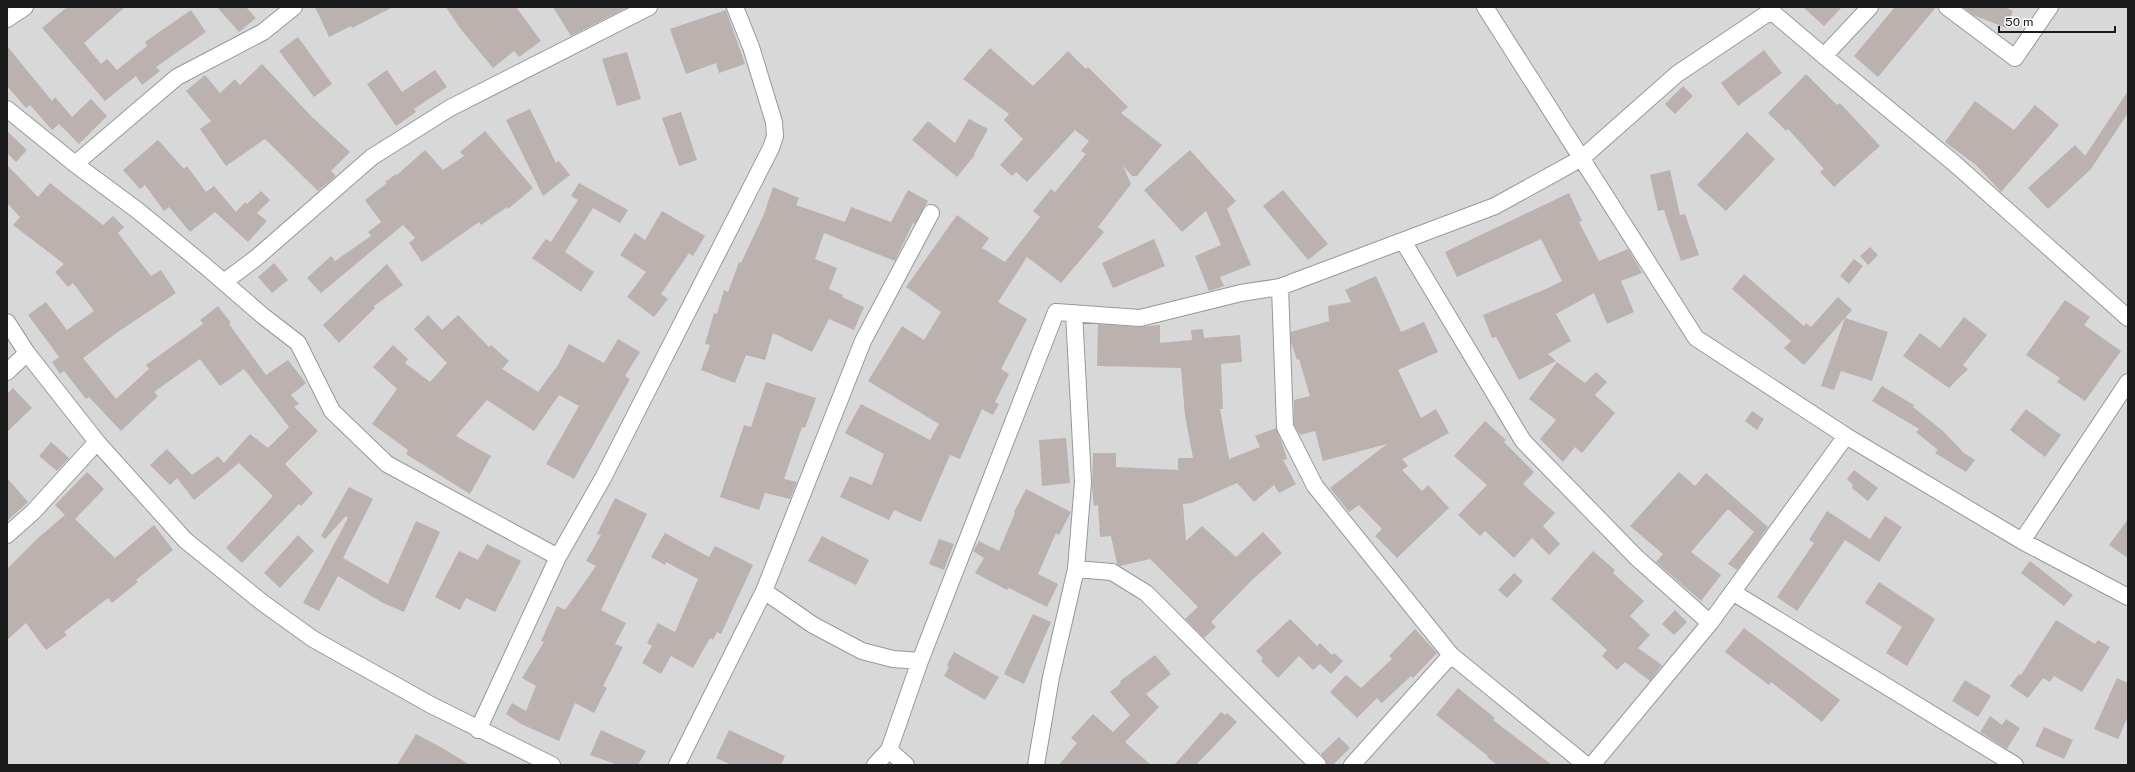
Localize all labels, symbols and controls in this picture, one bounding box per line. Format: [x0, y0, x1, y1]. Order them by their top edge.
scale bar [1999, 8, 2115, 34]
text: 50 m [2005, 15, 2033, 29]

